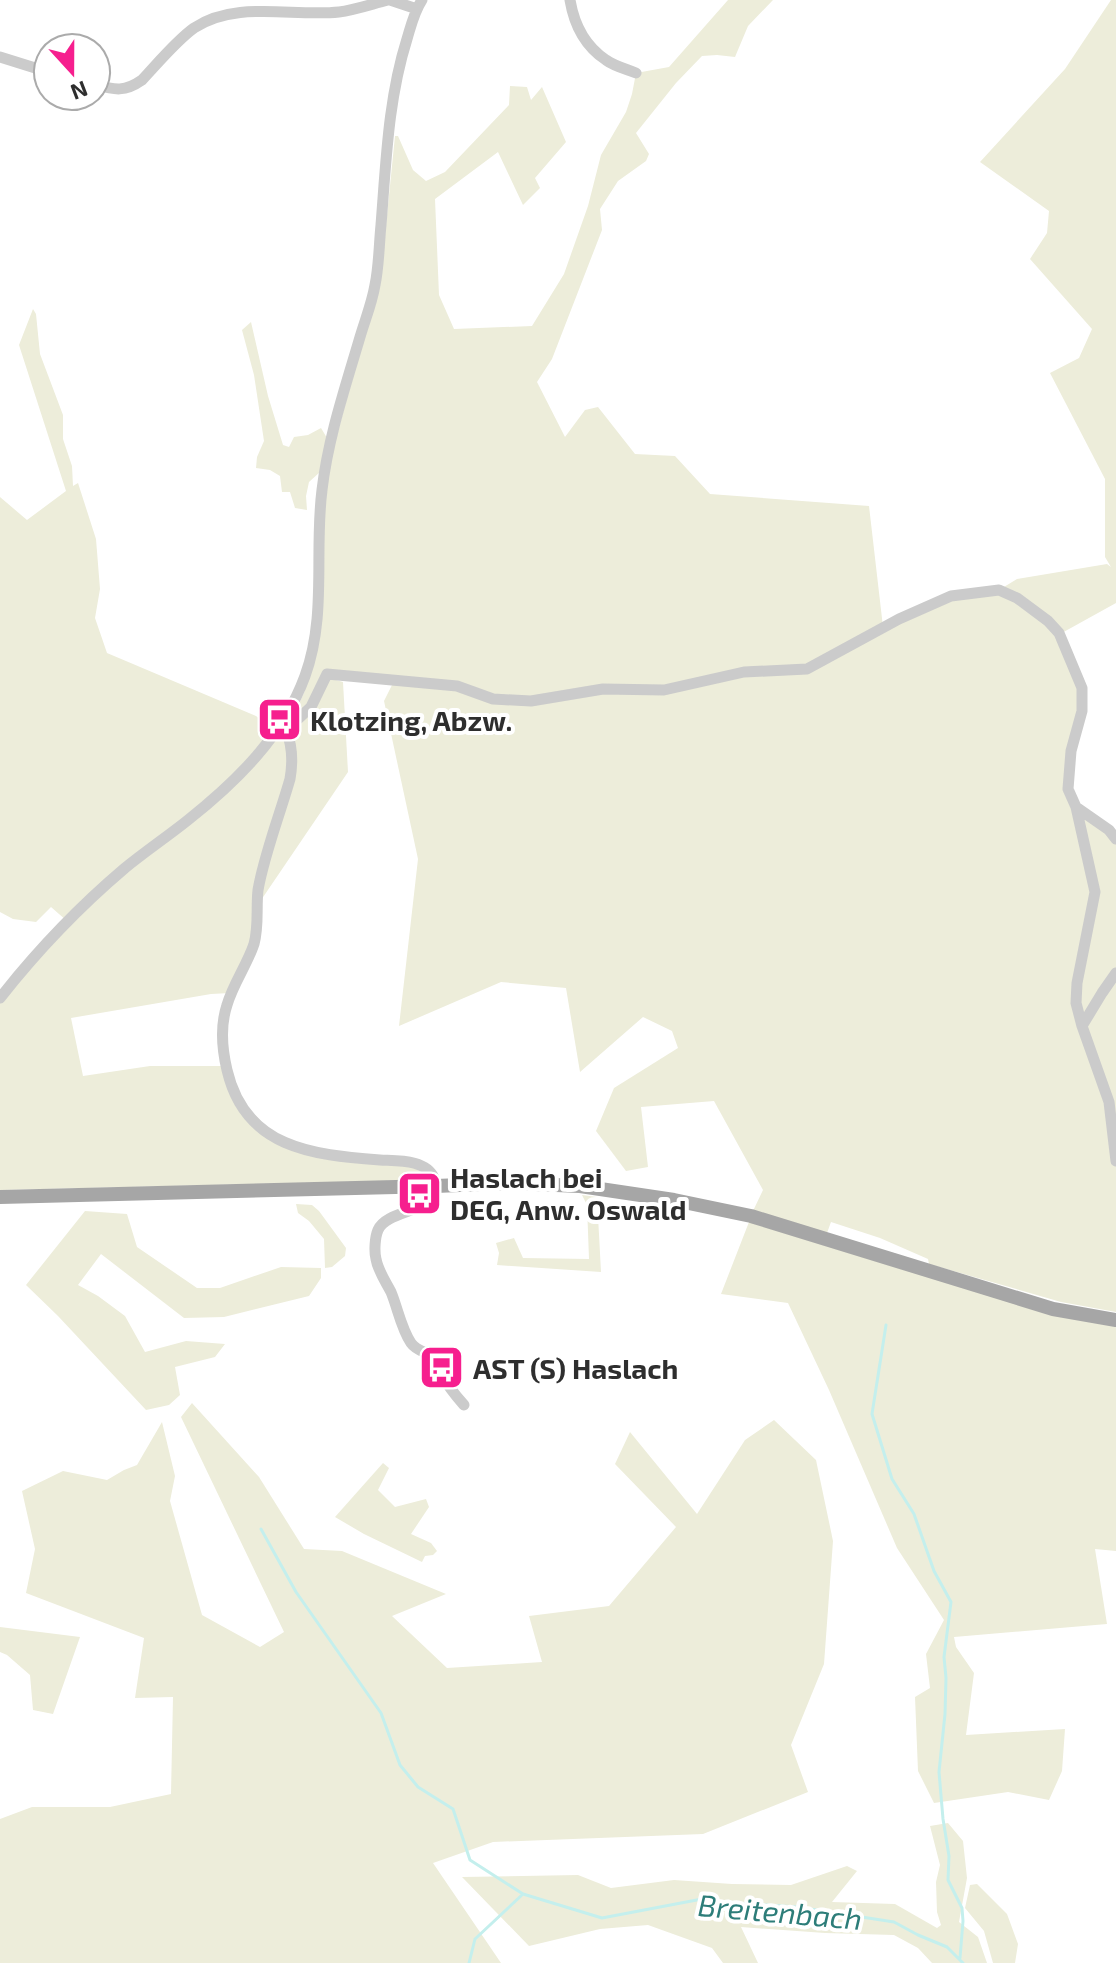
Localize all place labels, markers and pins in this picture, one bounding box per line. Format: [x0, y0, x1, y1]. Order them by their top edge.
bus stop icon: Klotzing, Abzw. [255, 696, 303, 744]
place label: Klotzing, Abzw. [310, 703, 512, 737]
place label: Haslach bei DEG, Anw. Oswald [450, 1160, 686, 1226]
bus stop icon: Haslach bei DEG, Anw. Oswald [395, 1169, 443, 1217]
bus stop icon: AST (S) Haslach [418, 1344, 466, 1392]
place label: AST (S) Haslach [473, 1351, 678, 1385]

